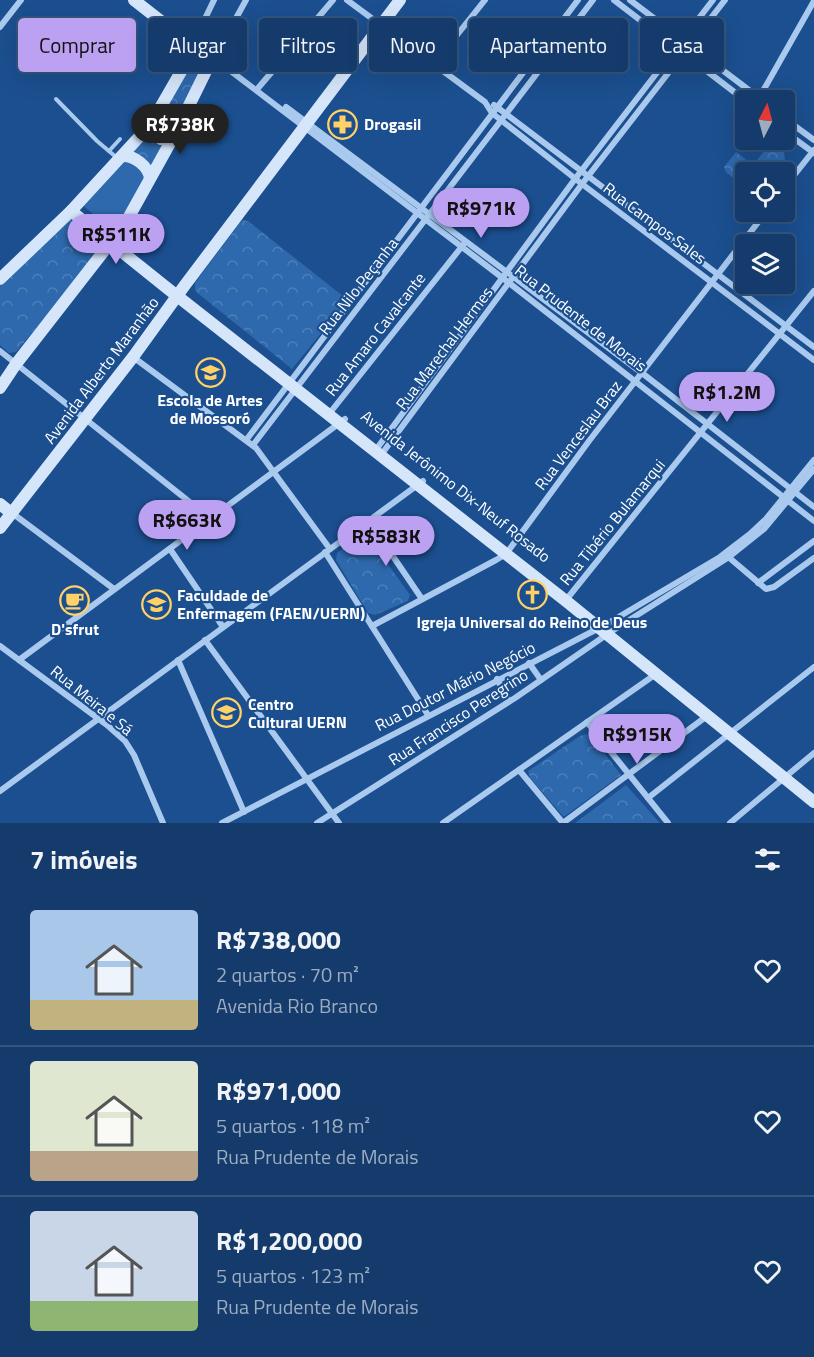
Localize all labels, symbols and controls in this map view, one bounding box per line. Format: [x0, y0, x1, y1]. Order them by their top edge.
chip: Comprar [18, 18, 136, 72]
chip: Alugar [148, 18, 247, 72]
chip: Filtros [259, 18, 357, 72]
chip: Novo [369, 18, 457, 72]
chip: Apartamento [469, 18, 628, 72]
chip: Casa [640, 18, 724, 72]
north arrow [735, 90, 795, 150]
map controls [735, 90, 795, 294]
pin: R$738K [131, 104, 229, 155]
text: R$738K [145, 108, 215, 139]
pharmacy icon: Drogasil [327, 108, 359, 140]
place label: Drogasil [364, 112, 421, 136]
button: locate [735, 162, 795, 222]
street label: Rua Campos Sales [598, 176, 712, 270]
pin: R$971K [432, 188, 530, 239]
text: R$971K [446, 192, 516, 223]
pin: R$511K [67, 214, 165, 265]
text: R$511K [81, 218, 151, 249]
street label: Rua Nilo Peçanha [312, 232, 404, 340]
button: layers [735, 234, 795, 294]
street label: Rua Prudente de Morais [510, 259, 652, 377]
street label: Rua Amaro Cavalcante [319, 267, 431, 401]
street label: Rua Marechal Hermes [390, 281, 498, 415]
street label: Avenida Alberto Maranhão [38, 292, 164, 448]
school or university icon: Escola de Artes de Mossoró [194, 356, 226, 388]
pin: R$1.2M [678, 372, 776, 423]
street label: Rua Venceslau Braz [529, 375, 627, 495]
text: R$1.2M [693, 376, 761, 407]
place label: Escola de Artes de Mossoró [157, 388, 263, 430]
street label: Avenida Jerônimo Dix-Neuf Rosado [356, 404, 556, 568]
street label: Rua Tibério Bulamarqui [553, 454, 671, 590]
pin: R$663K [138, 500, 236, 551]
text: R$663K [152, 504, 222, 535]
pin: R$583K [337, 516, 435, 567]
text: R$583K [351, 520, 421, 551]
church icon: Igreja Universal do Reino de Deus [516, 578, 548, 610]
place label: Faculdade de Enfermagem (FAEN/UERN) [177, 583, 365, 625]
cafe icon: D'sfrut [59, 585, 91, 617]
school or university icon: Faculdade de Enfermagem (FAEN/UERN) [140, 588, 172, 620]
place label: Igreja Universal do Reino de Deus [417, 610, 647, 634]
place label: D'sfrut [51, 617, 99, 641]
street label: Rua Doutor Mário Negócio [371, 635, 539, 737]
street label: Rua Meira e Sá [46, 659, 138, 741]
street label: Rua Francisco Peregrino [383, 663, 533, 771]
place label: Centro Cultural UERN [248, 692, 347, 734]
school or university icon: Centro Cultural UERN [211, 697, 243, 729]
pin: R$915K [588, 714, 686, 765]
text: R$915K [602, 718, 672, 749]
text: 7 imóveis [30, 840, 137, 879]
icon: filters [751, 843, 784, 876]
text: R$738,000 [216, 920, 341, 959]
icon: home [78, 934, 150, 1006]
icon: heart [751, 954, 784, 987]
text: 2 quartos · 70 m² [216, 959, 359, 990]
text: Avenida Rio Branco [216, 990, 378, 1021]
text: R$971,000 [216, 1071, 341, 1110]
icon: home [78, 1085, 150, 1157]
icon: heart [751, 1105, 784, 1138]
text: 5 quartos · 118 m² [216, 1110, 370, 1141]
text: Rua Prudente de Morais [216, 1141, 419, 1172]
text: R$1,200,000 [216, 1221, 362, 1260]
icon: home [78, 1235, 150, 1307]
icon: heart [751, 1255, 784, 1288]
text: 5 quartos · 123 m² [216, 1260, 370, 1291]
text: Rua Prudente de Morais [216, 1291, 419, 1322]

